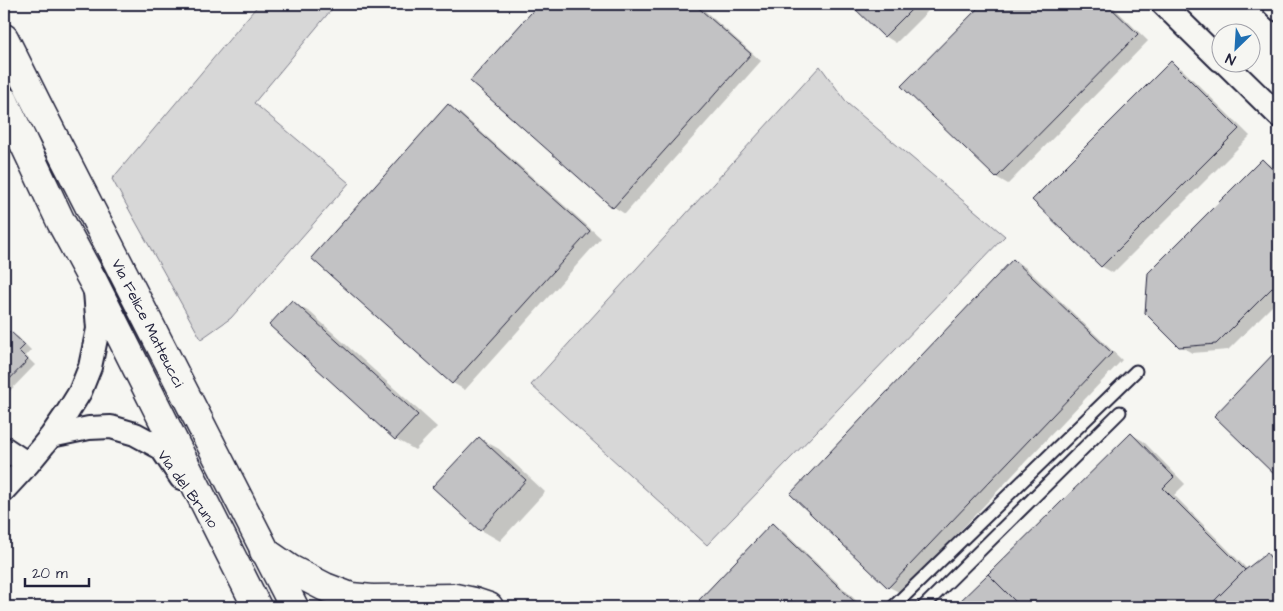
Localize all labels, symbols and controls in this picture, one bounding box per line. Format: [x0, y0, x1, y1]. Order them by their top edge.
north arrow [1210, 22, 1260, 72]
text: N [1223, 48, 1239, 70]
street label: Via Felice Matteucci [106, 256, 189, 392]
street label: Via del Bruno [152, 446, 223, 533]
scale bar [25, 556, 89, 588]
text: 20 m [32, 563, 68, 584]

